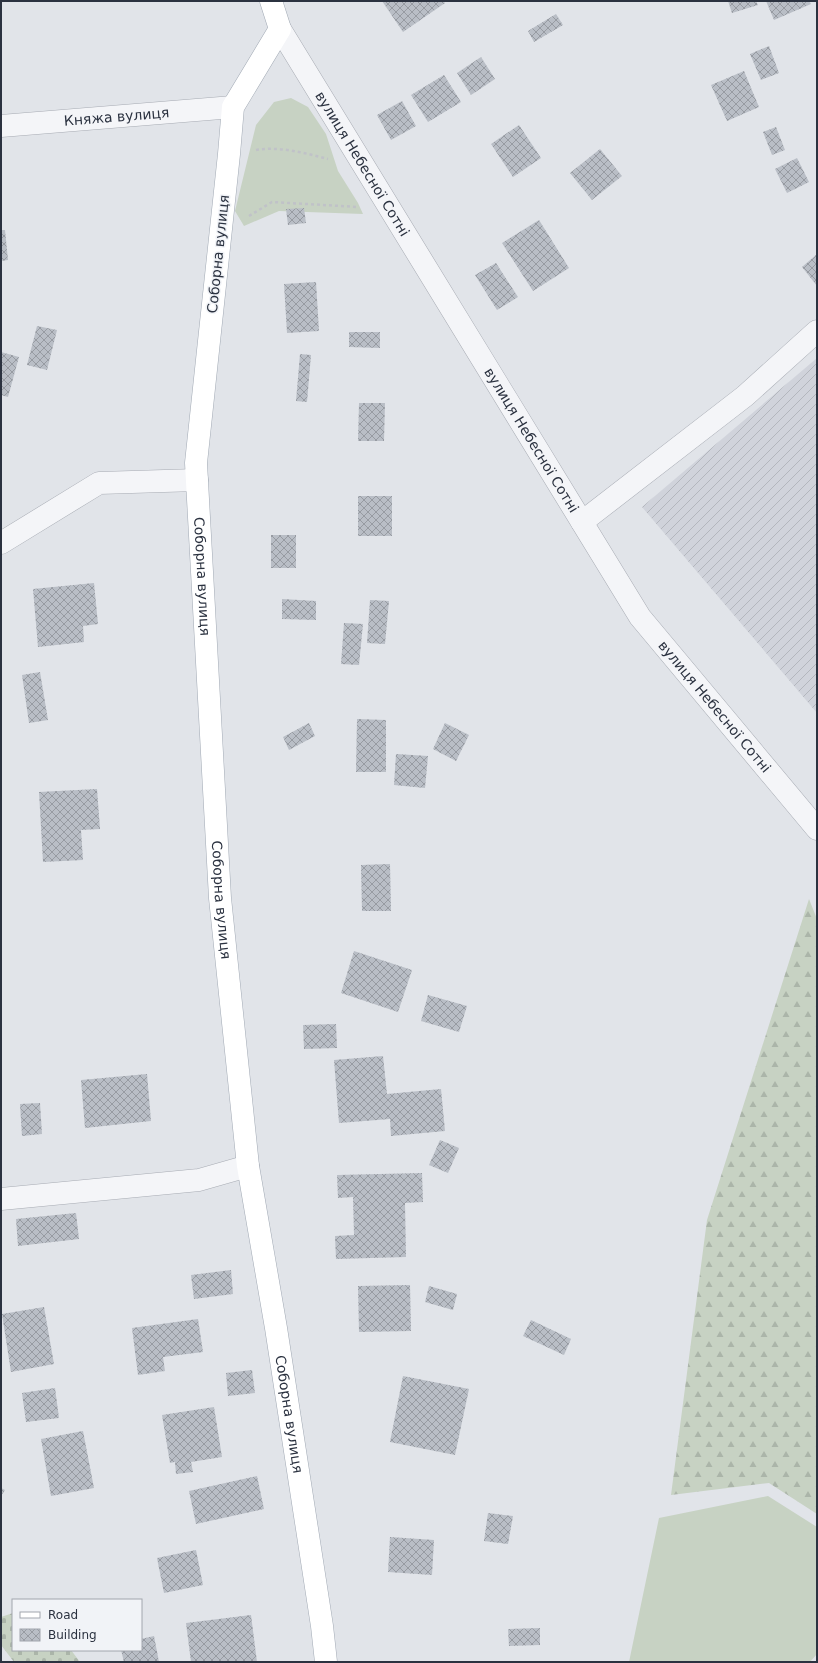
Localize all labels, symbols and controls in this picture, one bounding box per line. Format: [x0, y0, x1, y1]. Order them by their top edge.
street label: вулиця Небесної Сотні [312, 88, 413, 239]
street label: Княжа вулиця [63, 104, 170, 129]
street label: Соборна вулиця [204, 194, 232, 314]
street label: вулиця Небесної Сотні [481, 365, 582, 515]
street label: Соборна вулиця [191, 516, 214, 636]
street label: вулиця Небесної Сотні [655, 637, 774, 776]
street label: Соборна вулиця [209, 840, 234, 960]
street label: Соборна вулиця [272, 1354, 306, 1474]
legend [12, 1599, 142, 1651]
text: Road [48, 1608, 78, 1622]
text: Building [48, 1628, 97, 1642]

